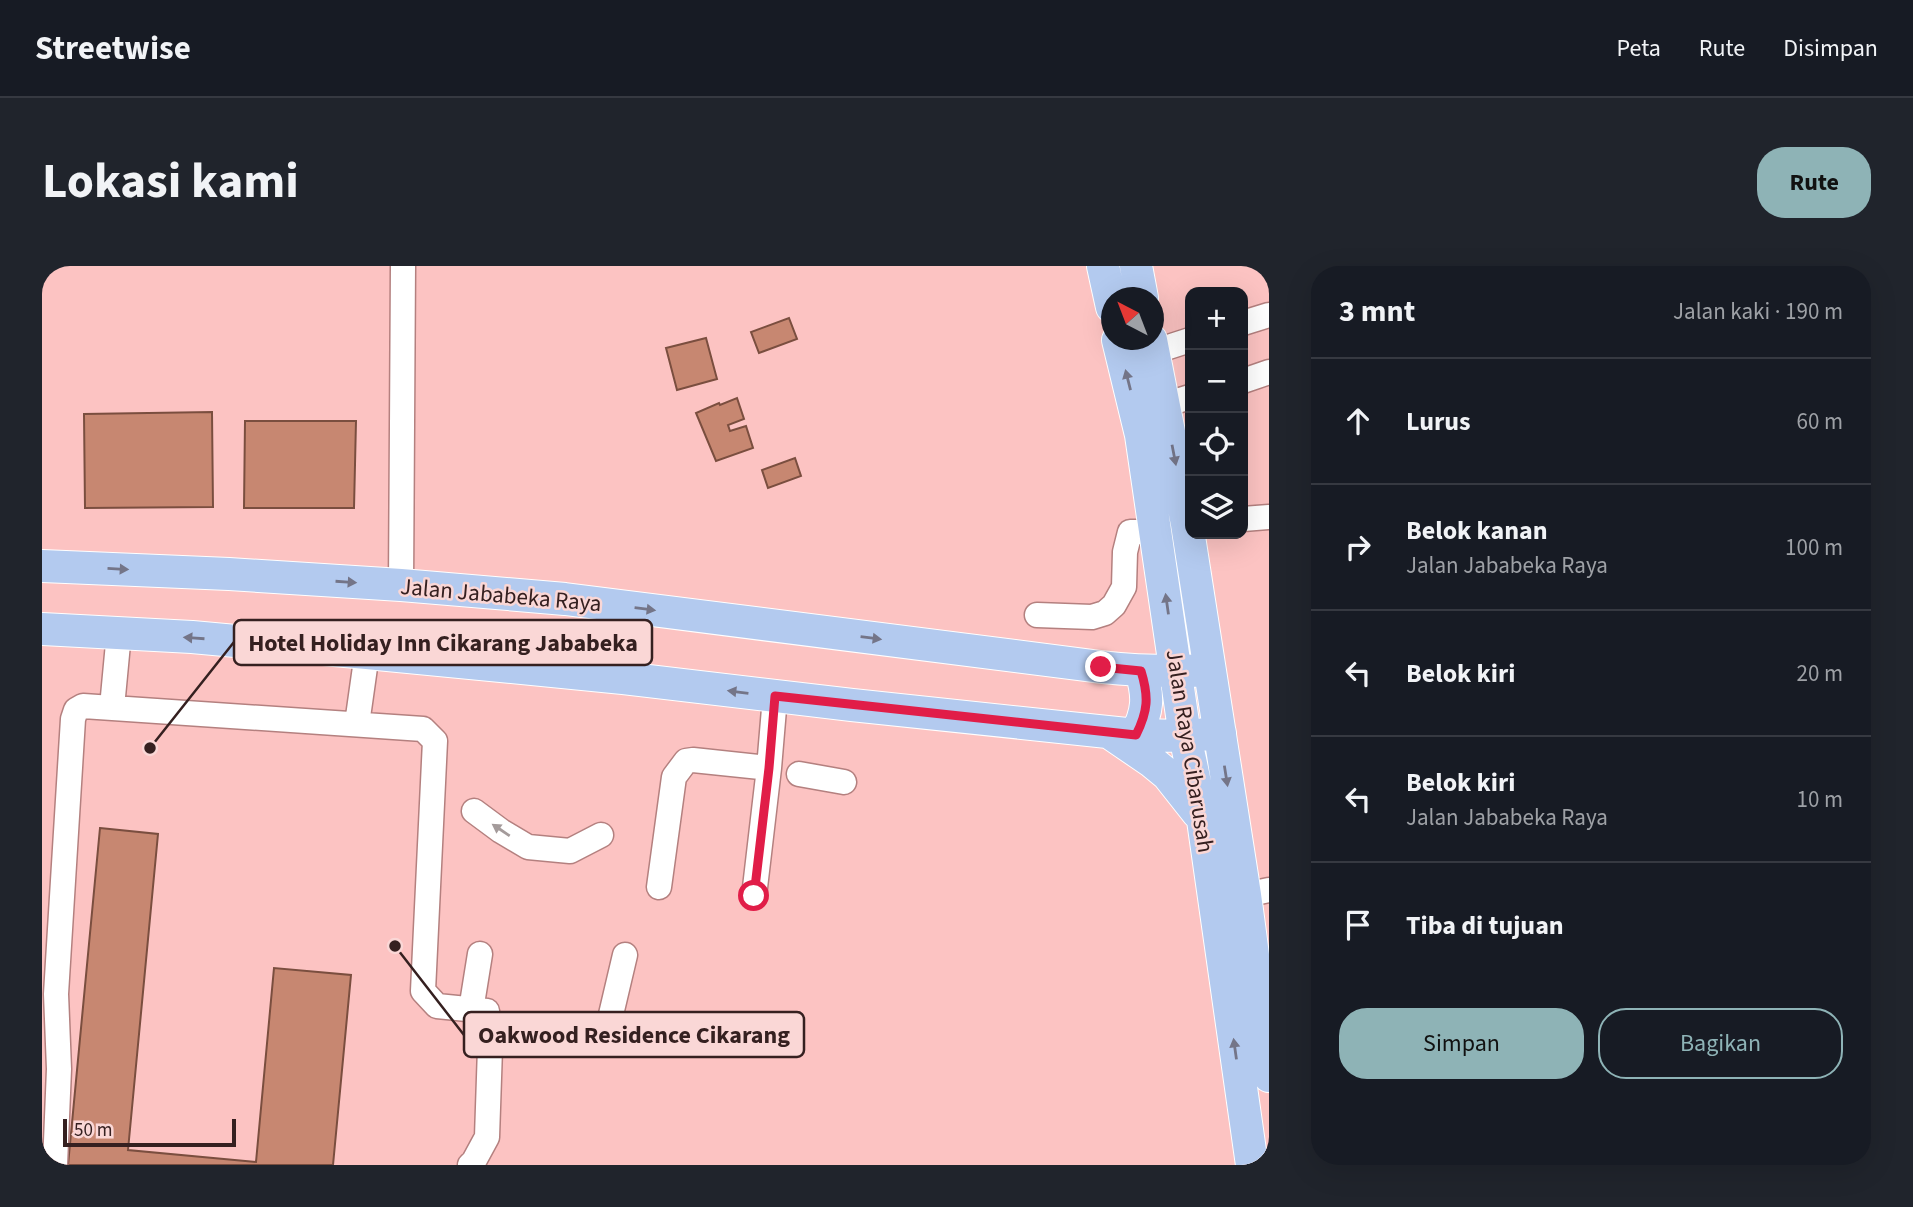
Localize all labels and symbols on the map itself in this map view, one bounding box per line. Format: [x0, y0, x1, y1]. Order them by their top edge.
north arrow [1101, 287, 1164, 350]
one-way arrow [1122, 369, 1133, 391]
one-way arrow [1168, 444, 1179, 466]
one-way arrow [108, 564, 130, 575]
street label: Jalan Jababeka Raya [399, 570, 603, 620]
one-way arrow [335, 577, 357, 588]
one-way arrow [1161, 593, 1172, 615]
one-way arrow [634, 604, 656, 615]
callout: Hotel Holiday Inn Cikarang Jababeka [234, 620, 652, 665]
text: Hotel Holiday Inn Cikarang Jababeka [248, 626, 638, 661]
one-way arrow [183, 632, 205, 643]
one-way arrow [860, 632, 882, 643]
street label: Jalan Raya Cibarusah [1158, 647, 1222, 855]
route end [1085, 651, 1116, 682]
one-way arrow [727, 686, 749, 697]
one-way arrow [1221, 765, 1232, 787]
one-way arrow [491, 824, 510, 837]
route start [738, 880, 769, 911]
callout: Oakwood Residence Cikarang [464, 1012, 804, 1057]
text: Oakwood Residence Cikarang [478, 1018, 790, 1053]
one-way arrow [1230, 1038, 1241, 1060]
scale bar [63, 1116, 236, 1148]

